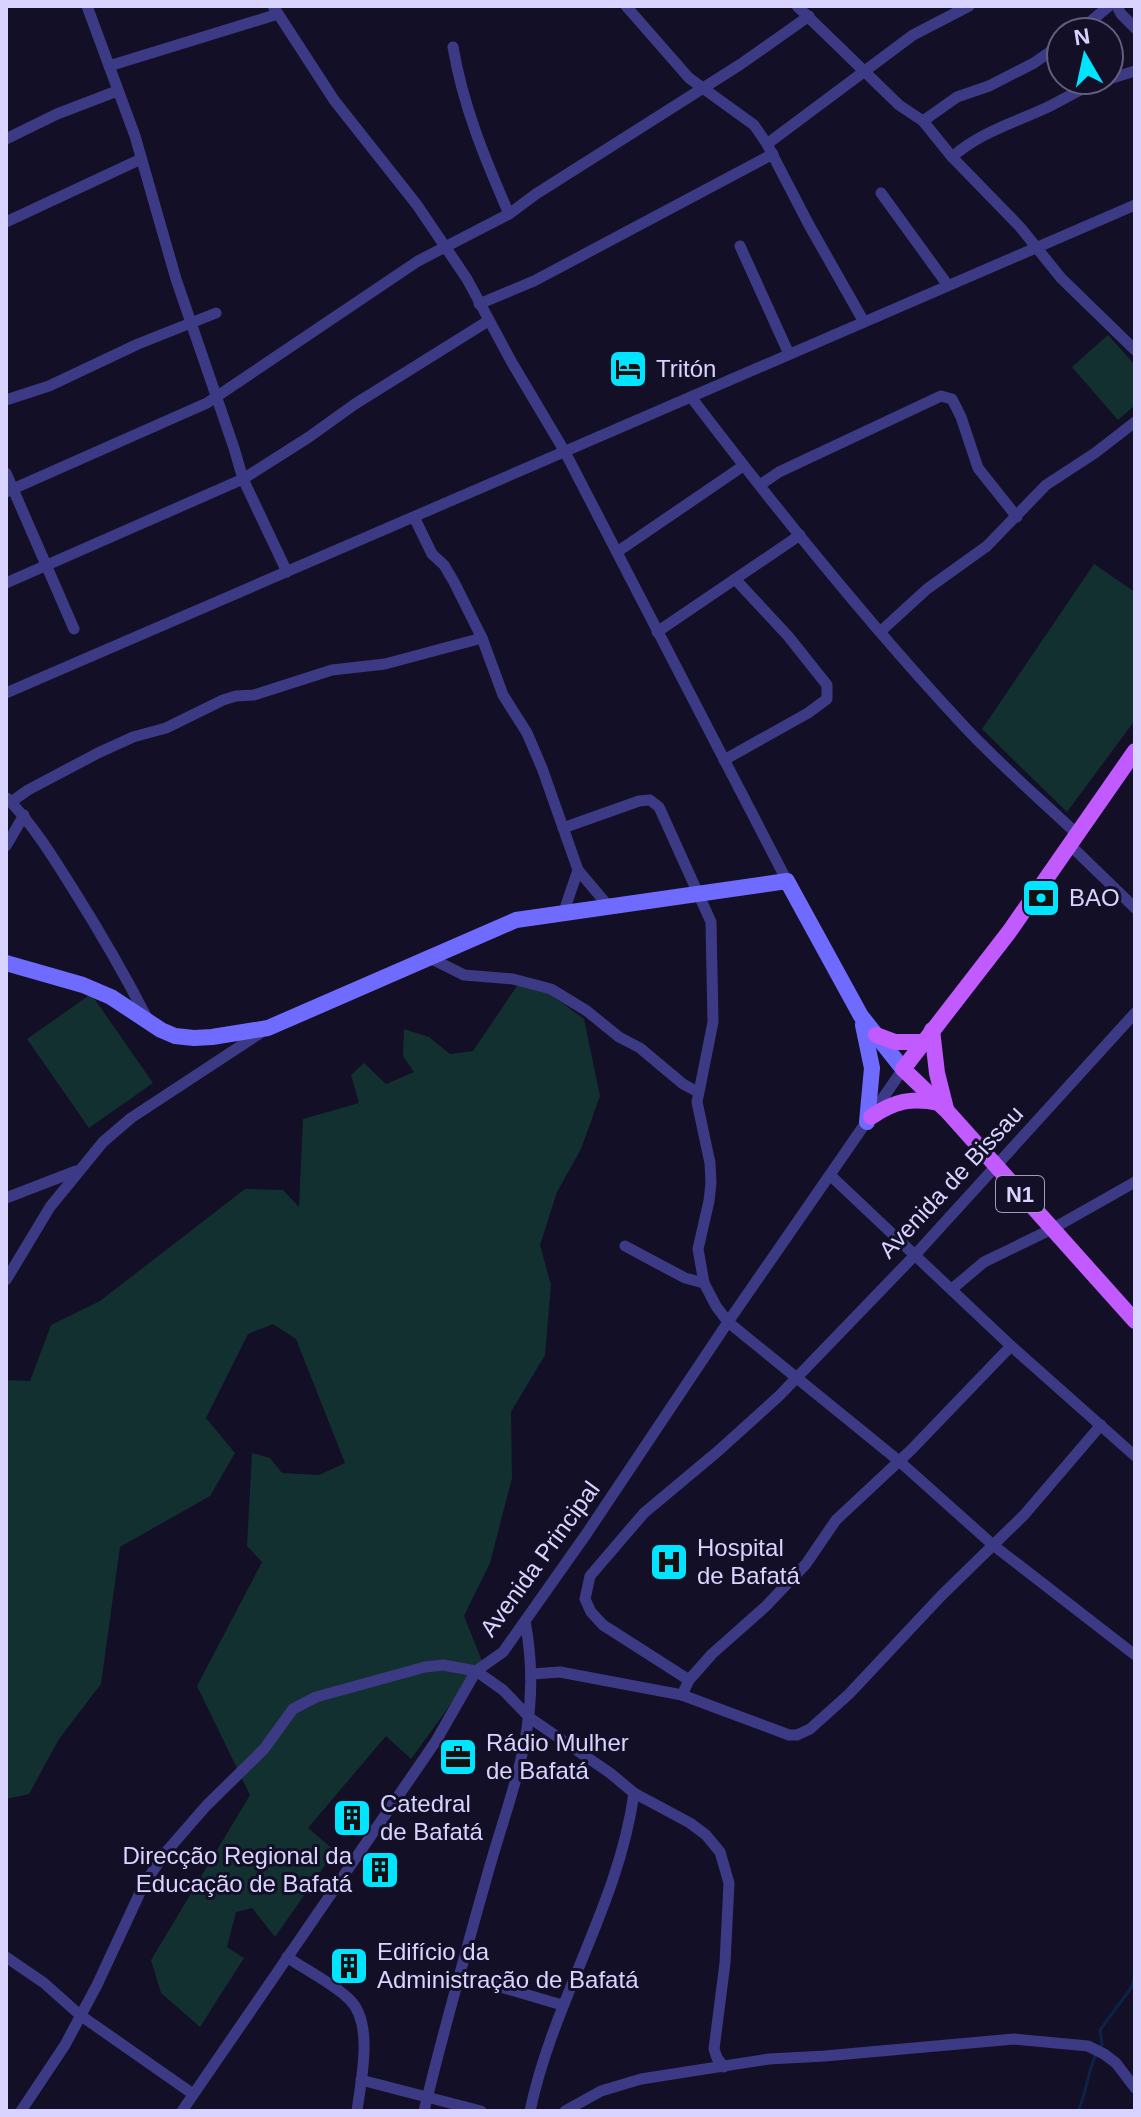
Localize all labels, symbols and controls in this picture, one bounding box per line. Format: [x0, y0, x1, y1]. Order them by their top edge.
north arrow [1045, 16, 1125, 96]
text: N [1072, 23, 1092, 50]
hotel icon: Tritón [607, 348, 649, 390]
place label: Tritón [656, 355, 716, 382]
bank icon: BAO [1020, 877, 1062, 919]
place label: BAO [1069, 884, 1120, 911]
street label: Avenida de Bissau [873, 1100, 1028, 1263]
road number: N1 [996, 1176, 1044, 1212]
street label: Avenida Principal [474, 1476, 605, 1641]
place label: Hospital de Bafatá [697, 1534, 800, 1589]
hospital icon: Hospital de Bafatá [648, 1541, 690, 1583]
place label: Rádio Mulher de Bafatá [486, 1729, 629, 1784]
office icon: Rádio Mulher de Bafatá [437, 1736, 479, 1778]
place label: Catedral de Bafatá [380, 1790, 483, 1845]
building icon: Catedral de Bafatá [331, 1797, 373, 1839]
place label: Direcção Regional da Educação de Bafatá [123, 1842, 353, 1897]
building icon: Direcção Regional da Educação de Bafatá [359, 1849, 401, 1891]
place label: Edifício da Administração de Bafatá [377, 1938, 639, 1993]
building icon: Edifício da Administração de Bafatá [328, 1945, 370, 1987]

